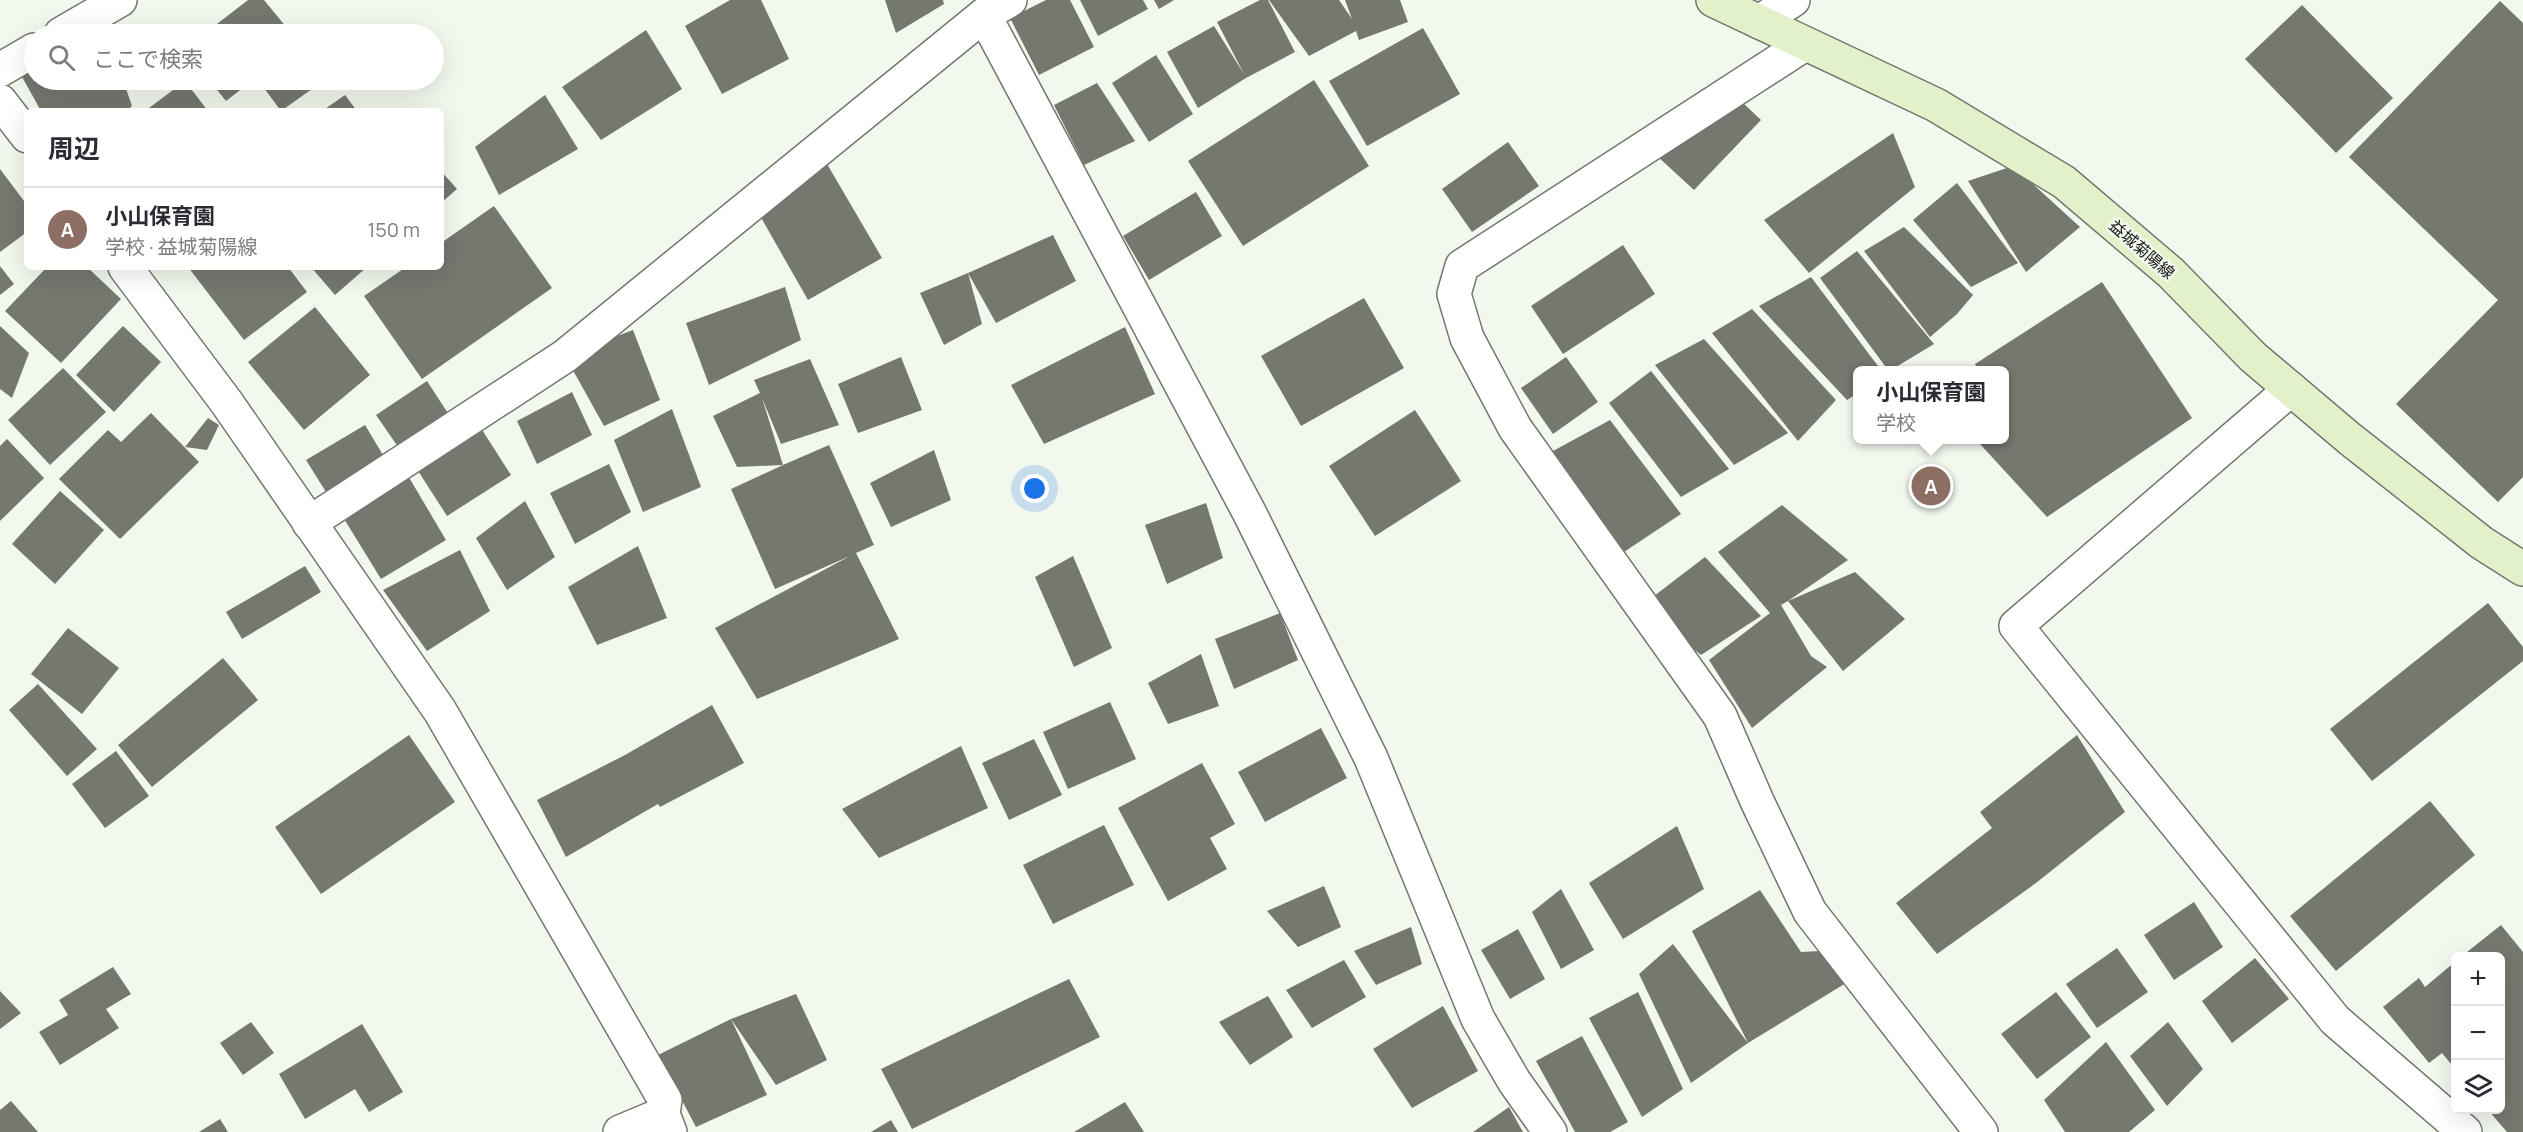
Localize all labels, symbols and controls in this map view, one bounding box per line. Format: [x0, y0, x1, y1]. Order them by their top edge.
search box [24, 24, 444, 90]
icon: search [45, 41, 78, 74]
text: ここで検索 [93, 44, 203, 74]
text: 周辺 [48, 130, 100, 166]
text: 小山保育園 [105, 201, 215, 231]
street label: 益城菊陽線 [2105, 214, 2179, 284]
text: A [61, 216, 74, 243]
text: 150 m [367, 216, 420, 243]
text: 学校 · 益城菊陽線 [105, 233, 258, 260]
popup [1853, 366, 2009, 444]
text: 小山保育園 [1876, 377, 1986, 407]
text: 学校 [1876, 409, 1916, 436]
pin: A [1912, 464, 1950, 508]
your location [1020, 474, 1049, 503]
map controls [2451, 952, 2505, 1114]
button: + [2451, 952, 2505, 1006]
button: − [2451, 1006, 2505, 1060]
button: layers [2451, 1060, 2505, 1114]

